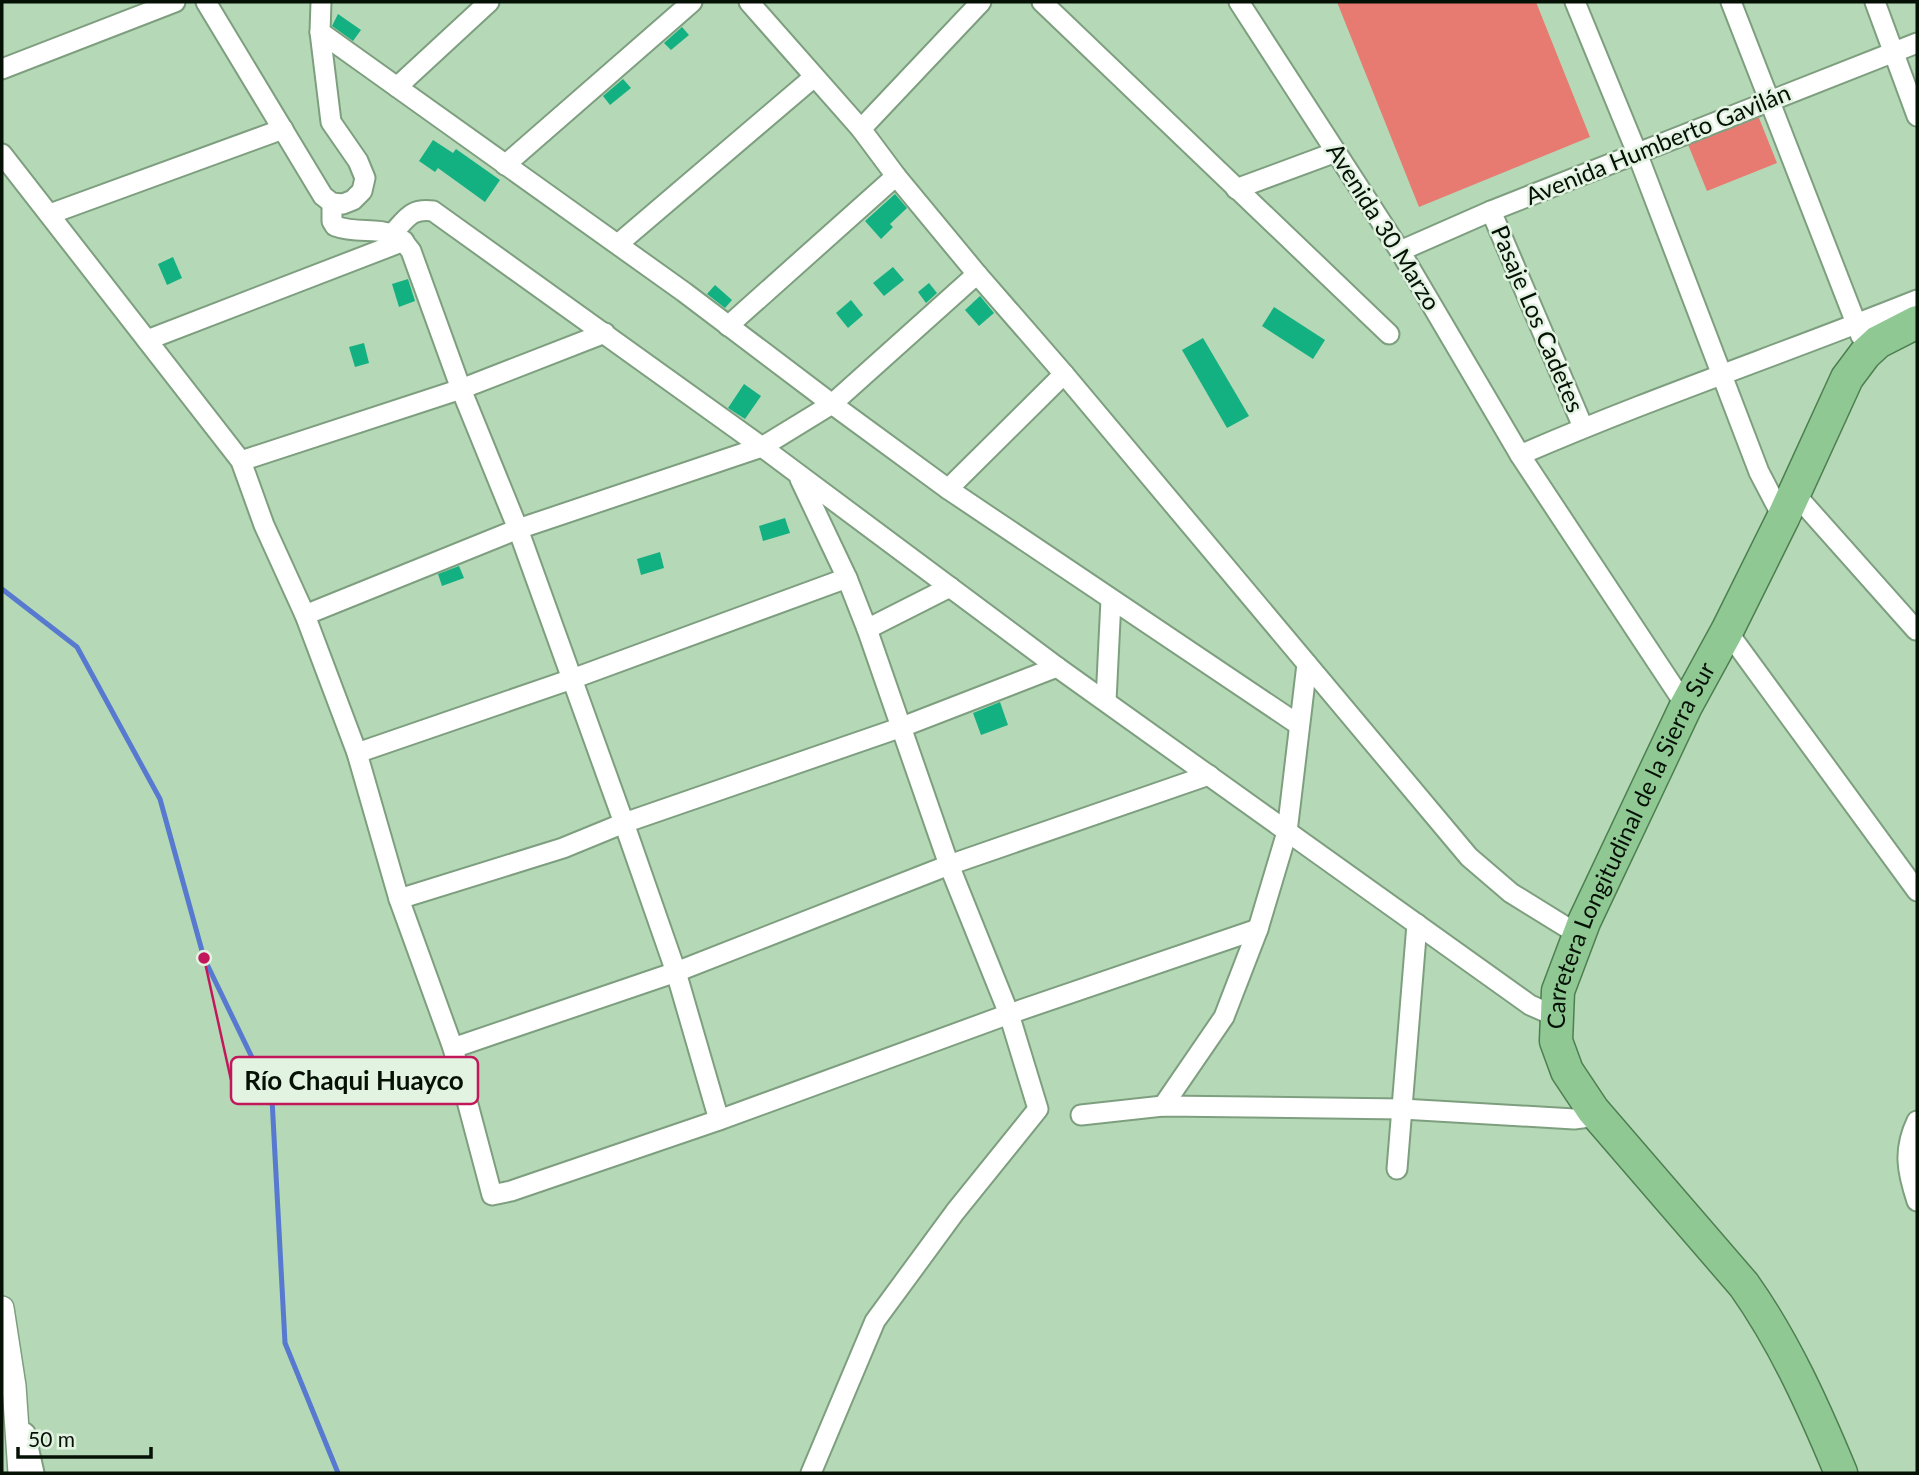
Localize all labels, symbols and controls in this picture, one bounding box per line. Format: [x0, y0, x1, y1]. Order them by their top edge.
street label: Avenida Humberto Gavilán [1521, 77, 1794, 210]
street label: Avenida 30 Marzo [1321, 137, 1447, 315]
street label: Pasaje Los Cadetes [1486, 221, 1591, 416]
street label: Carretera Longitudinal de la Sierra Sur [1540, 656, 1720, 1030]
callout: Río Chaqui Huayco [231, 1057, 478, 1104]
text: Río Chaqui Huayco [244, 1064, 464, 1096]
scale bar [18, 1416, 150, 1460]
text: 50 m [28, 1426, 75, 1451]

